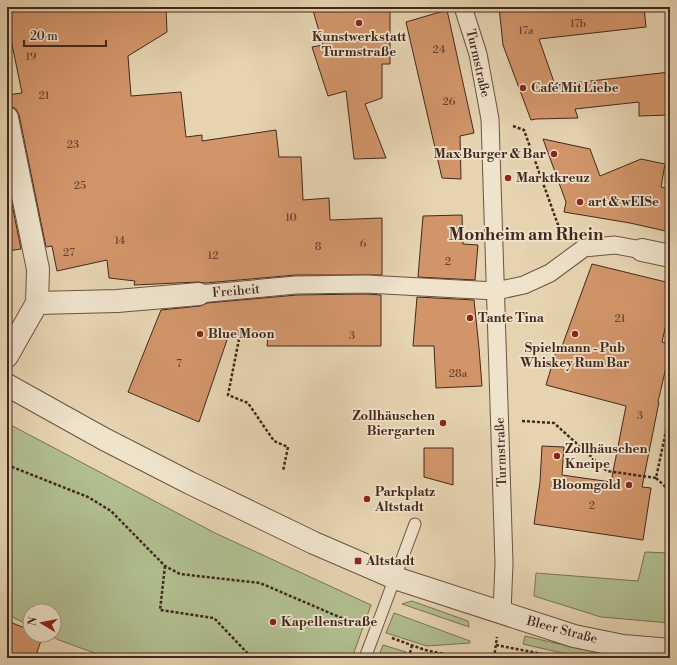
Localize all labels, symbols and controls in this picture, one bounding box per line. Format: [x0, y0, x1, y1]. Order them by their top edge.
house number: 17b [570, 17, 586, 31]
marker: Kunstwerkstatt Turmstraße [354, 18, 364, 28]
scale bar [24, 22, 106, 48]
house number: 17a [518, 24, 534, 38]
street label: Turmstraße [462, 28, 494, 99]
text: 20 m [30, 29, 58, 44]
place label: Kunstwerkstatt Turmstraße [312, 29, 406, 60]
house number: 24 [433, 43, 446, 57]
house number: 19 [25, 50, 37, 64]
place label: Café Mit Liebe [531, 80, 619, 96]
marker: Café Mit Liebe [518, 83, 528, 93]
house number: 21 [38, 89, 50, 103]
house number: 26 [443, 95, 456, 109]
house number: 23 [67, 138, 79, 152]
place label: Max Burger & Bar [434, 146, 546, 162]
marker: Max Burger & Bar [549, 149, 559, 159]
place label: Marktkreuz [516, 170, 590, 186]
marker: Marktkreuz [503, 173, 513, 183]
house number: 25 [74, 179, 86, 193]
place label: art & wEISe [588, 194, 659, 210]
marker: art & wEISe [575, 197, 585, 207]
house number: 10 [285, 211, 297, 225]
district label: Monheim am Rhein [449, 224, 604, 246]
house number: 14 [115, 234, 126, 248]
house number: 6 [360, 237, 367, 251]
house number: 8 [315, 240, 322, 254]
house number: 27 [63, 246, 75, 260]
house number: 12 [207, 249, 219, 263]
house number: 2 [445, 255, 451, 269]
street label: Freiheit [211, 281, 261, 301]
place label: Tante Tina [478, 310, 545, 326]
house number: 21 [614, 312, 626, 326]
marker: Tante Tina [465, 313, 475, 323]
place label: Blue Moon [208, 326, 274, 342]
marker: Blue Moon [195, 329, 205, 339]
house number: 3 [349, 329, 355, 343]
marker: Spielmann - Pub Whiskey Rum Bar [570, 329, 580, 339]
place label: Spielmann - Pub Whiskey Rum Bar [519, 340, 630, 371]
house number: 7 [176, 357, 182, 371]
house number: 28a [449, 367, 468, 381]
place label: Zollhäuschen Biergarten [352, 408, 435, 439]
house number: 3 [637, 409, 643, 423]
street label: Turmstraße [492, 417, 510, 487]
marker: Zollhäuschen Biergarten [438, 418, 448, 428]
place label: Zollhäuschen Kneipe [565, 441, 648, 472]
marker: Zollhäuschen Kneipe [552, 451, 562, 461]
place label: Bloomgold [552, 477, 621, 493]
marker: Bloomgold [624, 480, 634, 490]
place label: Parkplatz Altstadt [374, 484, 435, 515]
marker: Parkplatz Altstadt [362, 494, 372, 504]
house number: 2 [589, 499, 595, 513]
place label: Altstadt [365, 553, 415, 569]
marker: Altstadt [353, 556, 363, 566]
north arrow [22, 603, 62, 643]
street label: Bleer Straße [524, 613, 599, 647]
place label: Kapellenstraße [281, 614, 377, 630]
text: N [25, 616, 41, 627]
marker: Kapellenstraße [268, 617, 278, 627]

